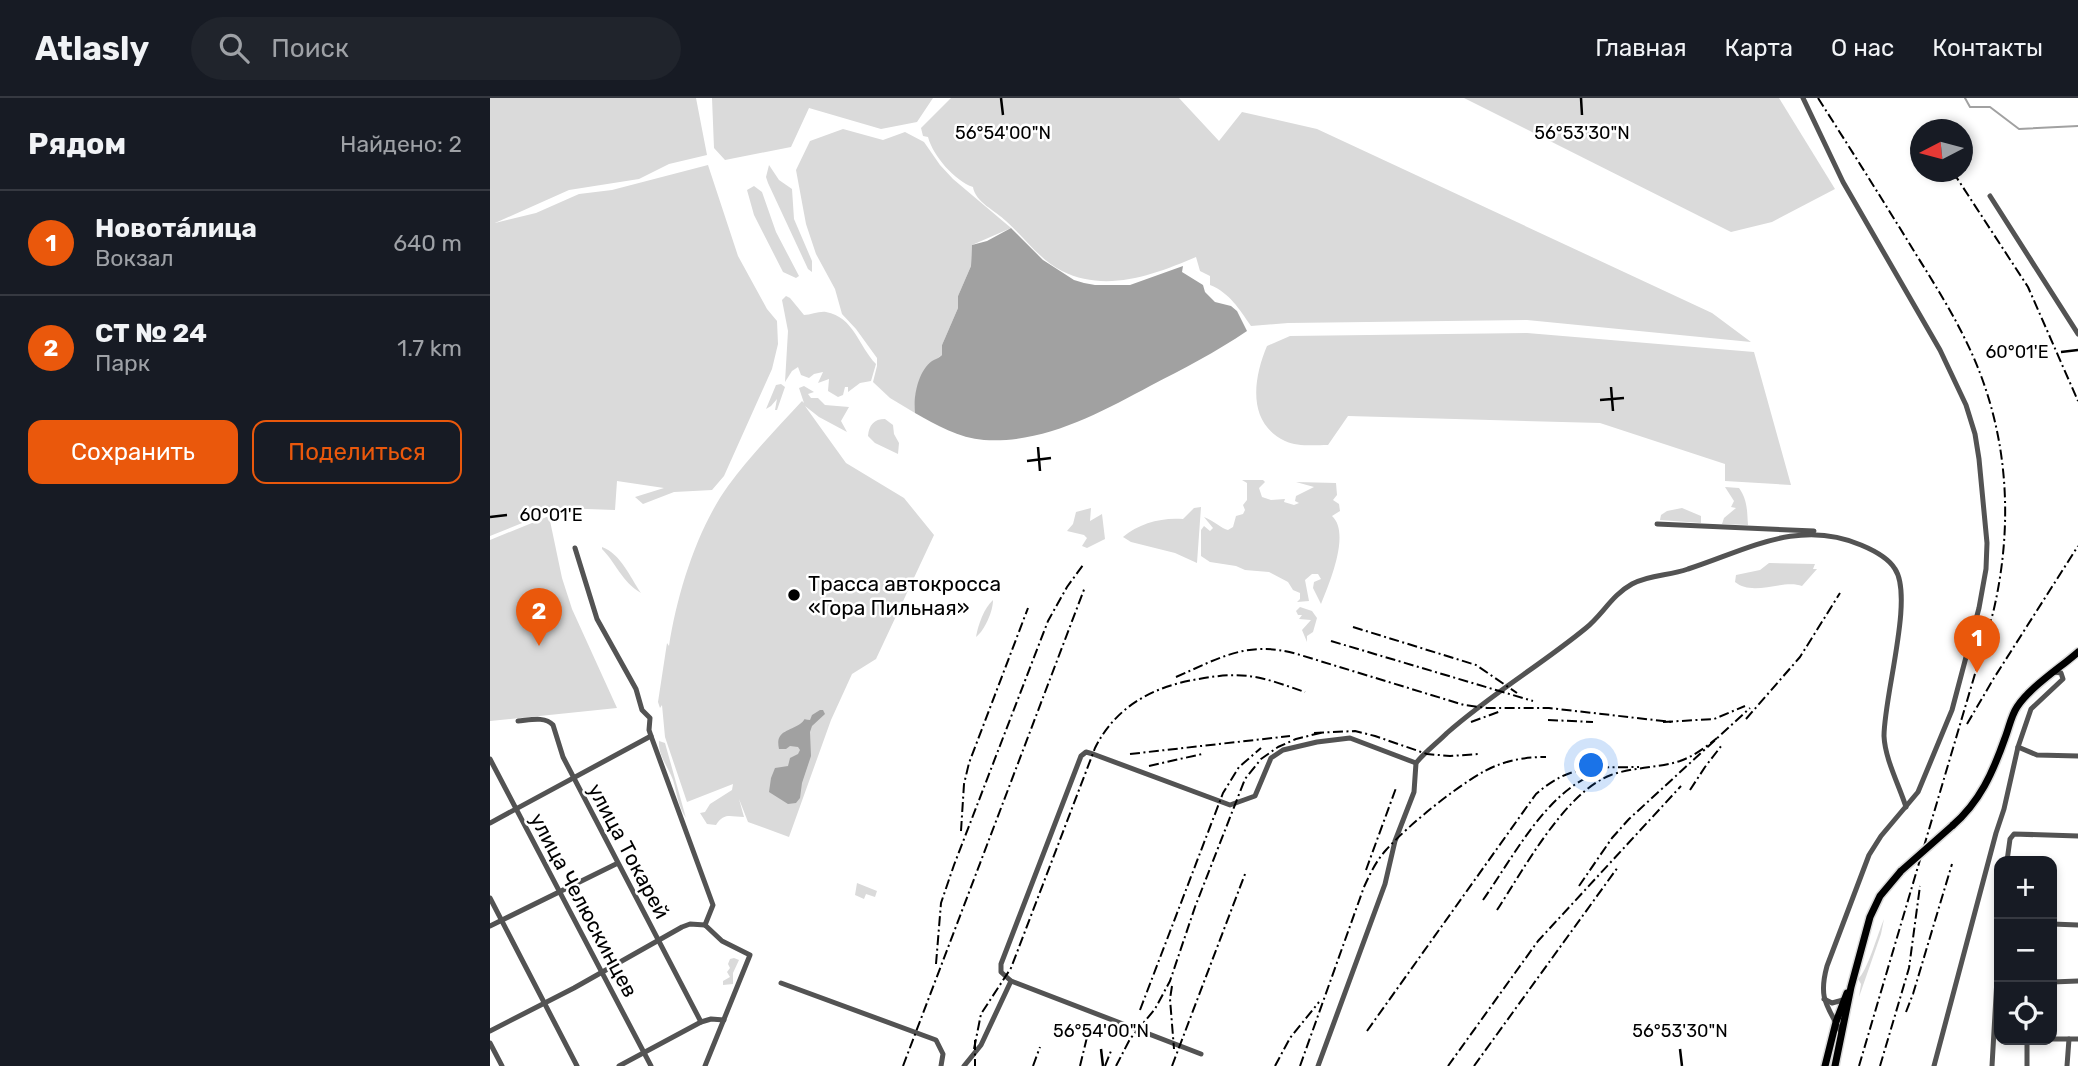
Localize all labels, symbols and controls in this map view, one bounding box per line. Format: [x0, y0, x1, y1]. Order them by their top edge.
search box [191, 17, 681, 80]
text: Atlasly [35, 29, 149, 68]
icon: search [215, 29, 253, 67]
text: Поиск [271, 33, 349, 64]
text: Главная [1595, 34, 1687, 62]
text: Карта [1725, 34, 1793, 62]
text: О нас [1831, 34, 1894, 62]
text: Контакты [1932, 34, 2043, 62]
north arrow [1910, 119, 1973, 182]
text: 56°54'00"N [955, 122, 1051, 144]
text: 56°53'30"N [1534, 122, 1630, 144]
text: Рядом [28, 126, 126, 162]
text: Найдено: 2 [340, 130, 462, 158]
text: Новота́лица [95, 213, 257, 244]
text: 1 [45, 229, 57, 257]
text: 640 m [393, 229, 462, 257]
text: Вокзал [95, 244, 174, 272]
text: СТ № 24 [95, 318, 207, 349]
text: 2 [44, 334, 58, 362]
text: 1.7 km [397, 334, 462, 362]
text: 60°01'E [1985, 341, 2049, 363]
text: Парк [95, 349, 150, 377]
button: Сохранить [28, 420, 238, 484]
button: Поделиться [252, 420, 462, 484]
text: 60°01'E [519, 504, 583, 526]
place label: Трасса автокросса «Гора Пильная» [808, 571, 1001, 620]
marker: Трасса автокросса «Гора Пильная» [786, 587, 802, 603]
pin: 2 [516, 588, 562, 646]
pin: 1 [1954, 615, 2000, 673]
your location [1574, 748, 1608, 782]
street label: улица Токарей [583, 779, 675, 923]
street label: улица Челюскинцев [525, 809, 643, 1001]
map controls [1994, 856, 2057, 1045]
button: + [1994, 856, 2057, 919]
button: − [1994, 919, 2057, 982]
button: locate [1994, 982, 2057, 1045]
text: 56°54'00"N [1053, 1020, 1149, 1042]
text: 56°53'30"N [1632, 1020, 1728, 1042]

